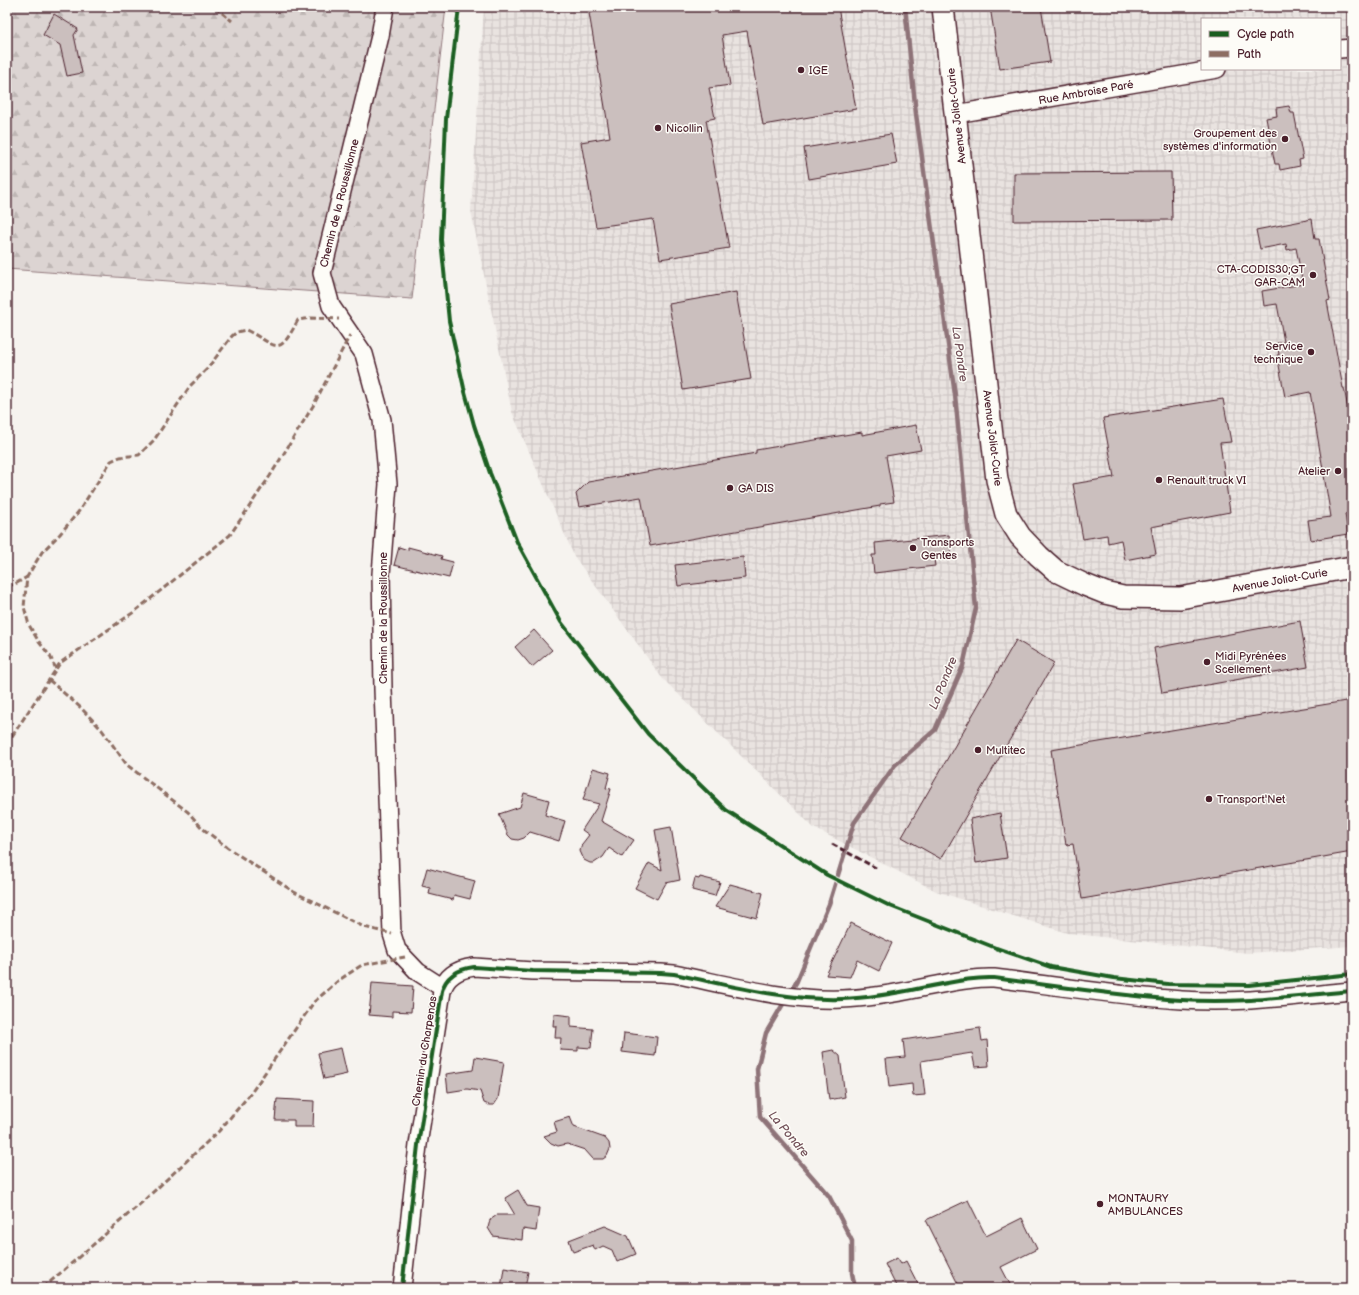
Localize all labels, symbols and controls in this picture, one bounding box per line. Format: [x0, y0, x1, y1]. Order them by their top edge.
legend [1201, 18, 1341, 70]
text: Cycle path [1237, 27, 1294, 42]
text: Path [1237, 47, 1262, 62]
place label: IGE [809, 64, 828, 77]
marker: IGE [796, 65, 806, 75]
street label: Avenue Joliot-Curie [944, 67, 969, 165]
street label: Rue Ambroise Paré [1038, 78, 1135, 107]
place label: Nicollin [666, 122, 703, 135]
marker: Nicollin [653, 123, 663, 133]
place label: Groupement des systèmes d'information [1163, 127, 1278, 153]
marker: Groupement des systèmes d'information [1280, 134, 1290, 144]
street label: Chemin de la Roussillonne [317, 137, 362, 269]
place label: CTA-CODIS30;GT GAR-CAM [1217, 263, 1305, 289]
marker: CTA-CODIS30;GT GAR-CAM [1308, 270, 1318, 280]
water label: La Pondre [948, 325, 971, 383]
place label: Service technique [1254, 340, 1303, 366]
marker: Service technique [1306, 347, 1316, 357]
street label: Avenue Joliot-Curie [980, 389, 1005, 487]
place label: Atelier [1298, 465, 1331, 478]
marker: Atelier [1333, 466, 1343, 476]
place label: Renault truck VI [1167, 474, 1247, 487]
marker: Renault truck VI [1154, 475, 1164, 485]
place label: GA DIS [738, 482, 774, 495]
marker: GA DIS [725, 483, 735, 493]
place label: Transports Gentes [921, 536, 975, 562]
marker: Transports Gentes [908, 543, 918, 553]
street label: Chemin de la Roussillonne [377, 551, 390, 684]
street label: Avenue Joliot-Curie [1231, 566, 1329, 595]
place label: Midi Pyrénées Scellement [1215, 650, 1287, 676]
water label: La Pondre [926, 655, 961, 712]
marker: Midi Pyrénées Scellement [1202, 657, 1212, 667]
place label: Multitec [986, 744, 1026, 757]
marker: Multitec [973, 745, 983, 755]
place label: Transport'Net [1217, 793, 1286, 806]
marker: Transport'Net [1204, 794, 1214, 804]
street label: Chemin du Charpenas [409, 994, 440, 1107]
water label: La Pondre [765, 1108, 812, 1160]
place label: MONTAURY AMBULANCES [1108, 1192, 1183, 1218]
marker: MONTAURY AMBULANCES [1095, 1199, 1105, 1209]

